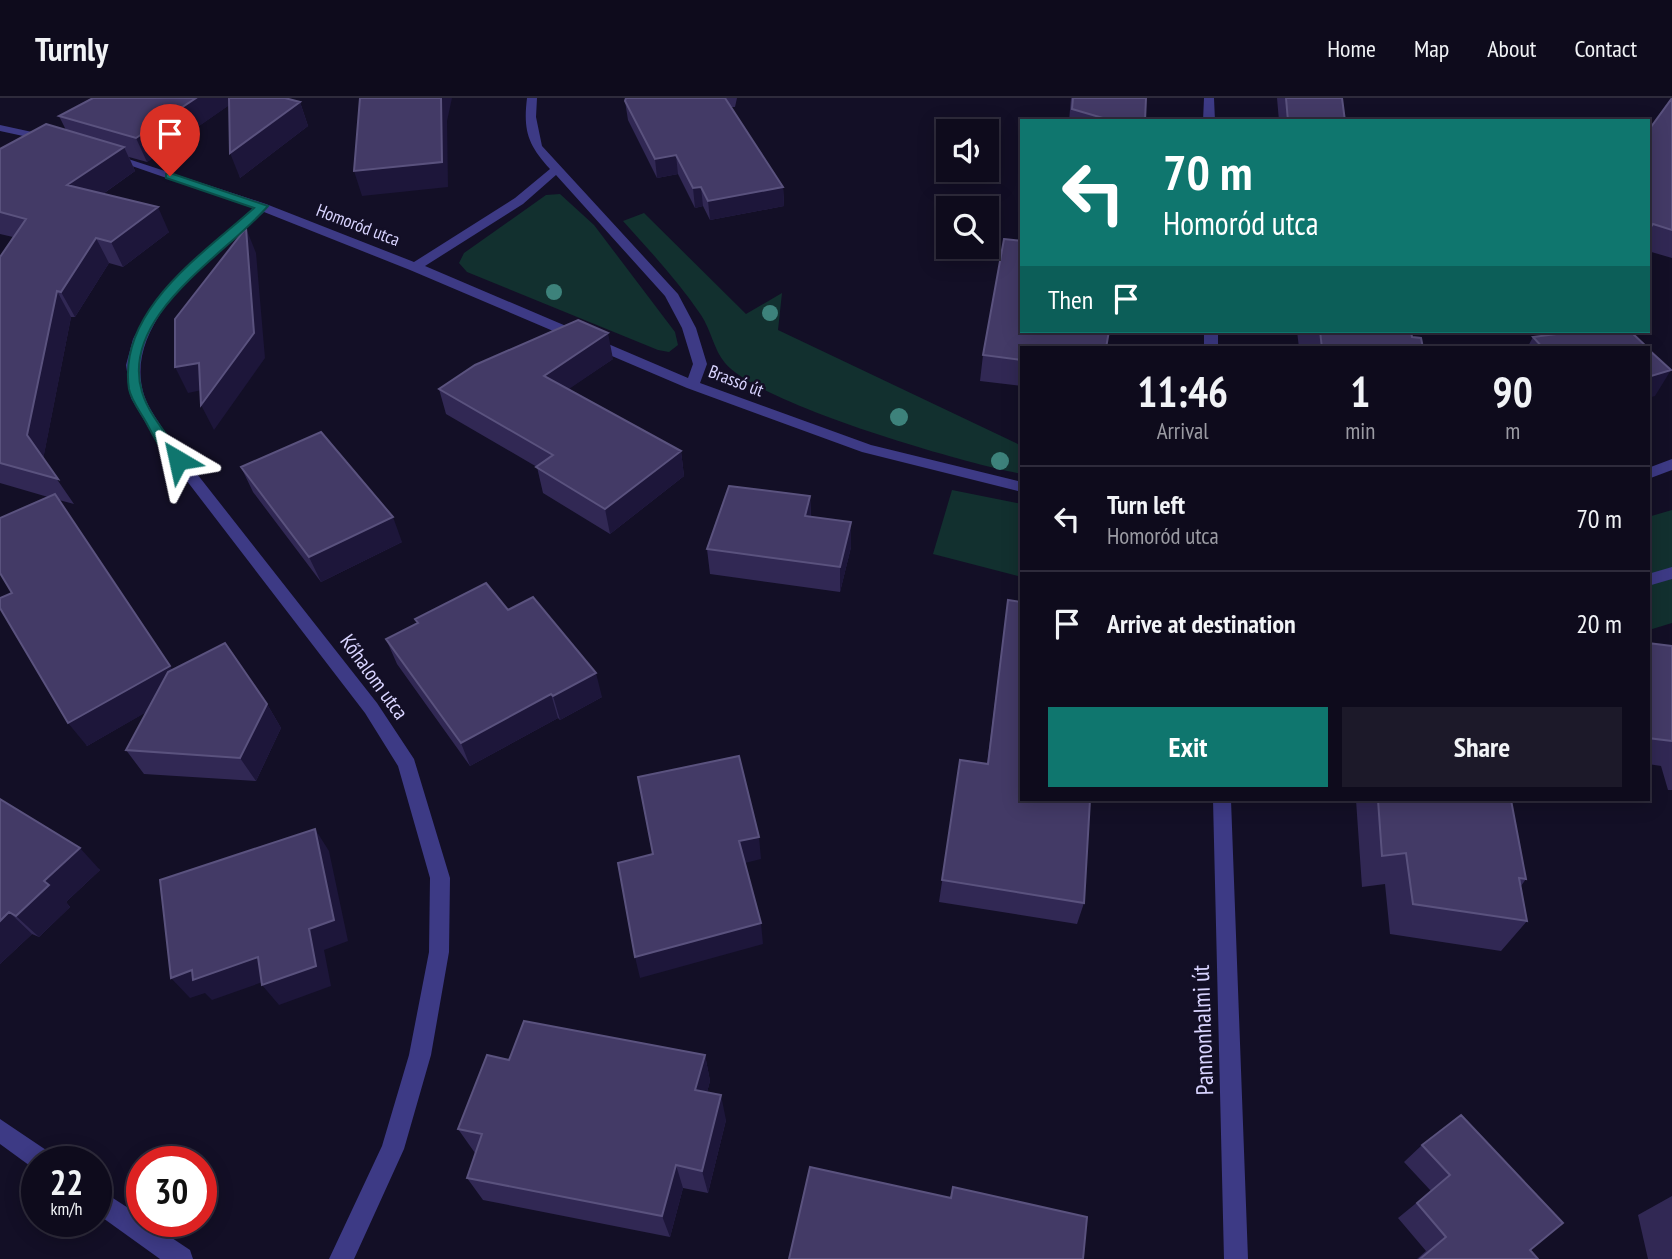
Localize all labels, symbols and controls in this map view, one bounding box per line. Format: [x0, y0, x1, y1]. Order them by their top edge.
text: Turnly [35, 27, 108, 70]
text: Home [1327, 33, 1376, 64]
text: Map [1414, 33, 1449, 64]
text: About [1487, 33, 1536, 64]
text: Contact [1574, 33, 1637, 64]
pin [140, 104, 200, 176]
icon: arrive [151, 115, 189, 153]
map controls [936, 119, 999, 259]
button: sound [936, 119, 999, 182]
text: 70 m [1163, 140, 1252, 204]
icon: left [1048, 147, 1139, 238]
button: search [936, 196, 999, 259]
street label: Homoród utca [313, 198, 403, 251]
text: Homoród utca [1163, 202, 1319, 244]
icon: arrive [1107, 280, 1145, 318]
text: Then [1048, 283, 1093, 316]
street label: Brassó út [705, 360, 767, 402]
text: 11:46 [1137, 364, 1228, 419]
text: 1 [1350, 364, 1370, 419]
text: 90 [1493, 364, 1533, 419]
text: Arrival [1157, 416, 1209, 445]
text: min [1345, 416, 1375, 445]
text: m [1505, 416, 1520, 445]
position arrow [141, 423, 215, 497]
text: Turn left [1107, 488, 1185, 521]
icon: left [1048, 500, 1086, 538]
text: 70 m [1576, 502, 1622, 535]
text: Homoród utca [1107, 521, 1219, 550]
icon: arrive [1048, 605, 1086, 643]
text: Arrive at destination [1107, 607, 1296, 640]
text: 20 m [1576, 607, 1622, 640]
street label: Kőhalom utca [334, 629, 414, 725]
button: Exit [1048, 707, 1328, 787]
button: Share [1342, 707, 1622, 787]
street label: Pannonhalmi út [1185, 964, 1220, 1096]
speed limit sign: 30 [126, 1146, 217, 1237]
text: 22 [50, 1159, 83, 1205]
text: km/h [51, 1197, 82, 1220]

